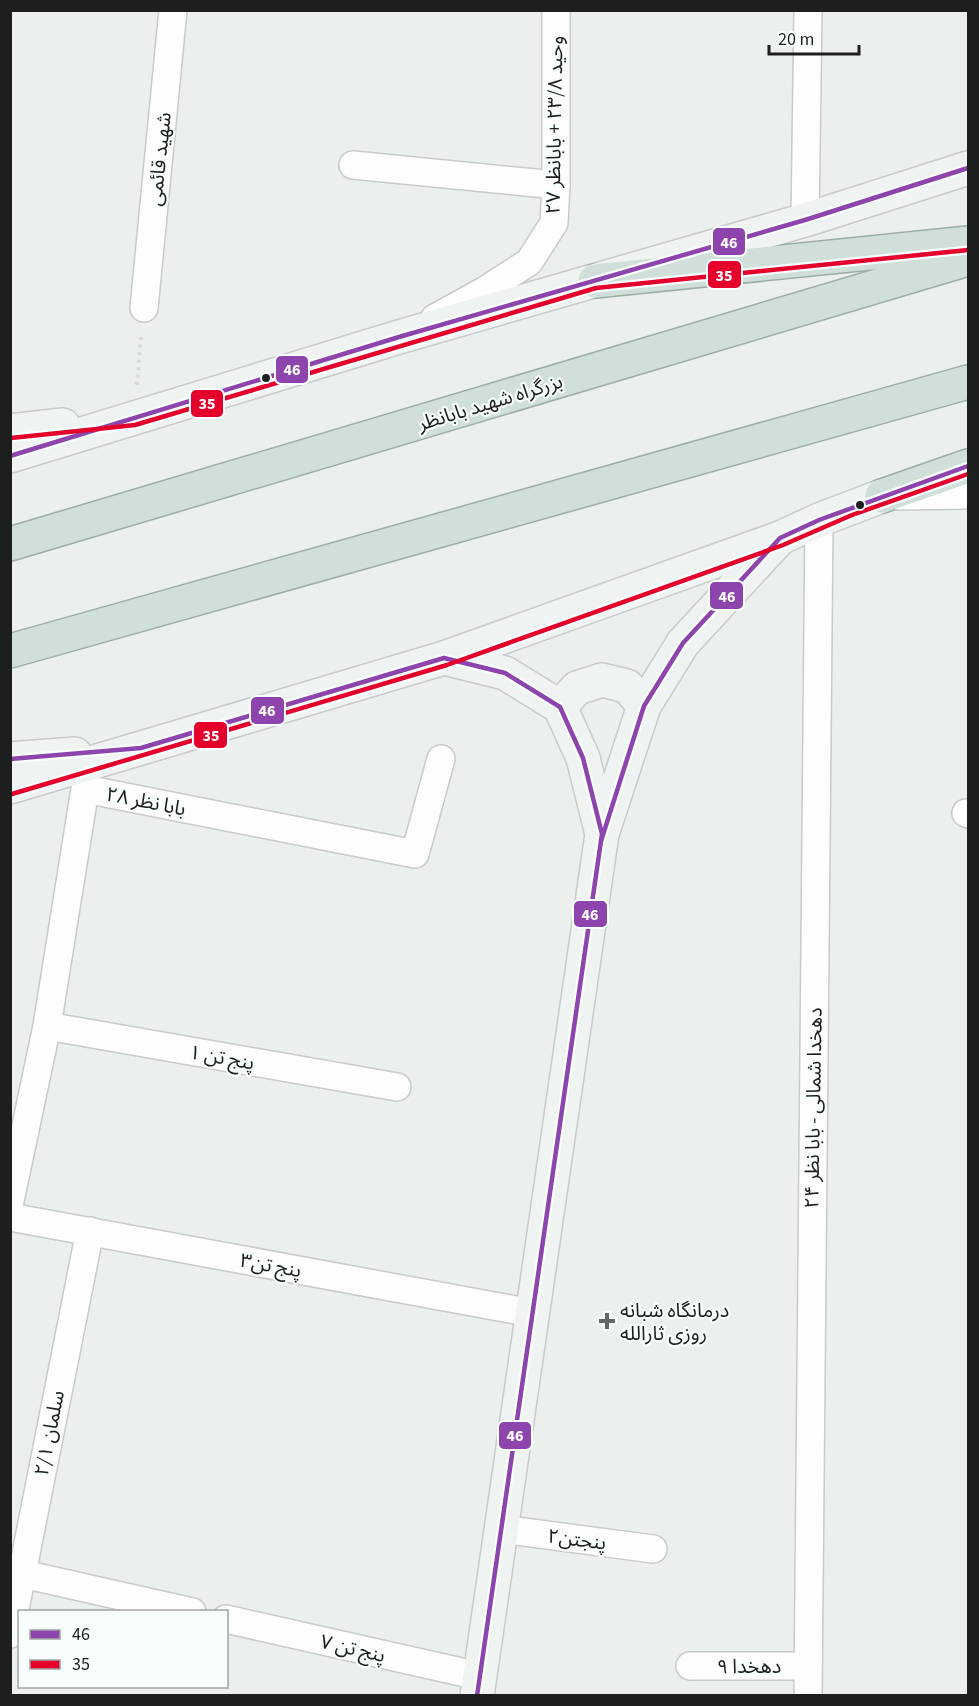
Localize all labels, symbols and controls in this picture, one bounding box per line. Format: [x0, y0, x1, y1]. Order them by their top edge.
scale bar [769, 18, 859, 56]
text: 20 m [778, 27, 814, 52]
street label: وحید ۲۳/۸ + بابانظر ۲۷ [539, 35, 571, 215]
street label: شهید قائمی [141, 111, 179, 207]
line badge: 46 [712, 227, 746, 256]
text: 46 [721, 232, 737, 254]
line badge: 35 [707, 260, 742, 289]
text: 35 [716, 265, 732, 287]
line badge: 46 [275, 355, 309, 384]
text: 46 [284, 359, 300, 381]
street label: بزرگراه شهید بابانظر [413, 368, 566, 439]
unlabelled marker [260, 372, 272, 384]
line badge: 35 [190, 389, 224, 418]
text: 35 [199, 393, 215, 415]
unlabelled marker [854, 499, 866, 511]
line badge: 46 [709, 581, 744, 610]
text: 46 [719, 586, 735, 608]
line badge: 46 [250, 696, 285, 725]
text: 46 [259, 700, 275, 722]
line badge: 35 [193, 721, 228, 749]
text: 35 [203, 725, 219, 747]
street label: بابا نظر ۲۸ [103, 781, 188, 823]
line badge: 46 [573, 900, 608, 928]
text: 46 [582, 904, 598, 926]
street label: دهخدا شمالی - بابا نظر ۲۴ [798, 1007, 830, 1209]
street label: پنج تن ۱ [187, 1038, 257, 1077]
street label: پنج تن۳ [238, 1247, 304, 1285]
place label: درمانگاه شبانه روزی ثارالله [620, 1297, 729, 1348]
marker: درمانگاه شبانه روزی ثارالله [598, 1312, 616, 1330]
street label: سلمان ۲/۱ [28, 1388, 72, 1478]
line badge: 46 [498, 1421, 532, 1450]
text: 46 [507, 1425, 523, 1447]
street label: پنجتن۲ [546, 1522, 608, 1557]
legend [18, 1610, 228, 1688]
text: 46 [72, 1622, 90, 1647]
street label: پنج تن ۷ [318, 1628, 388, 1670]
text: 35 [72, 1652, 90, 1677]
street label: دهخدا ۹ [717, 1653, 781, 1681]

